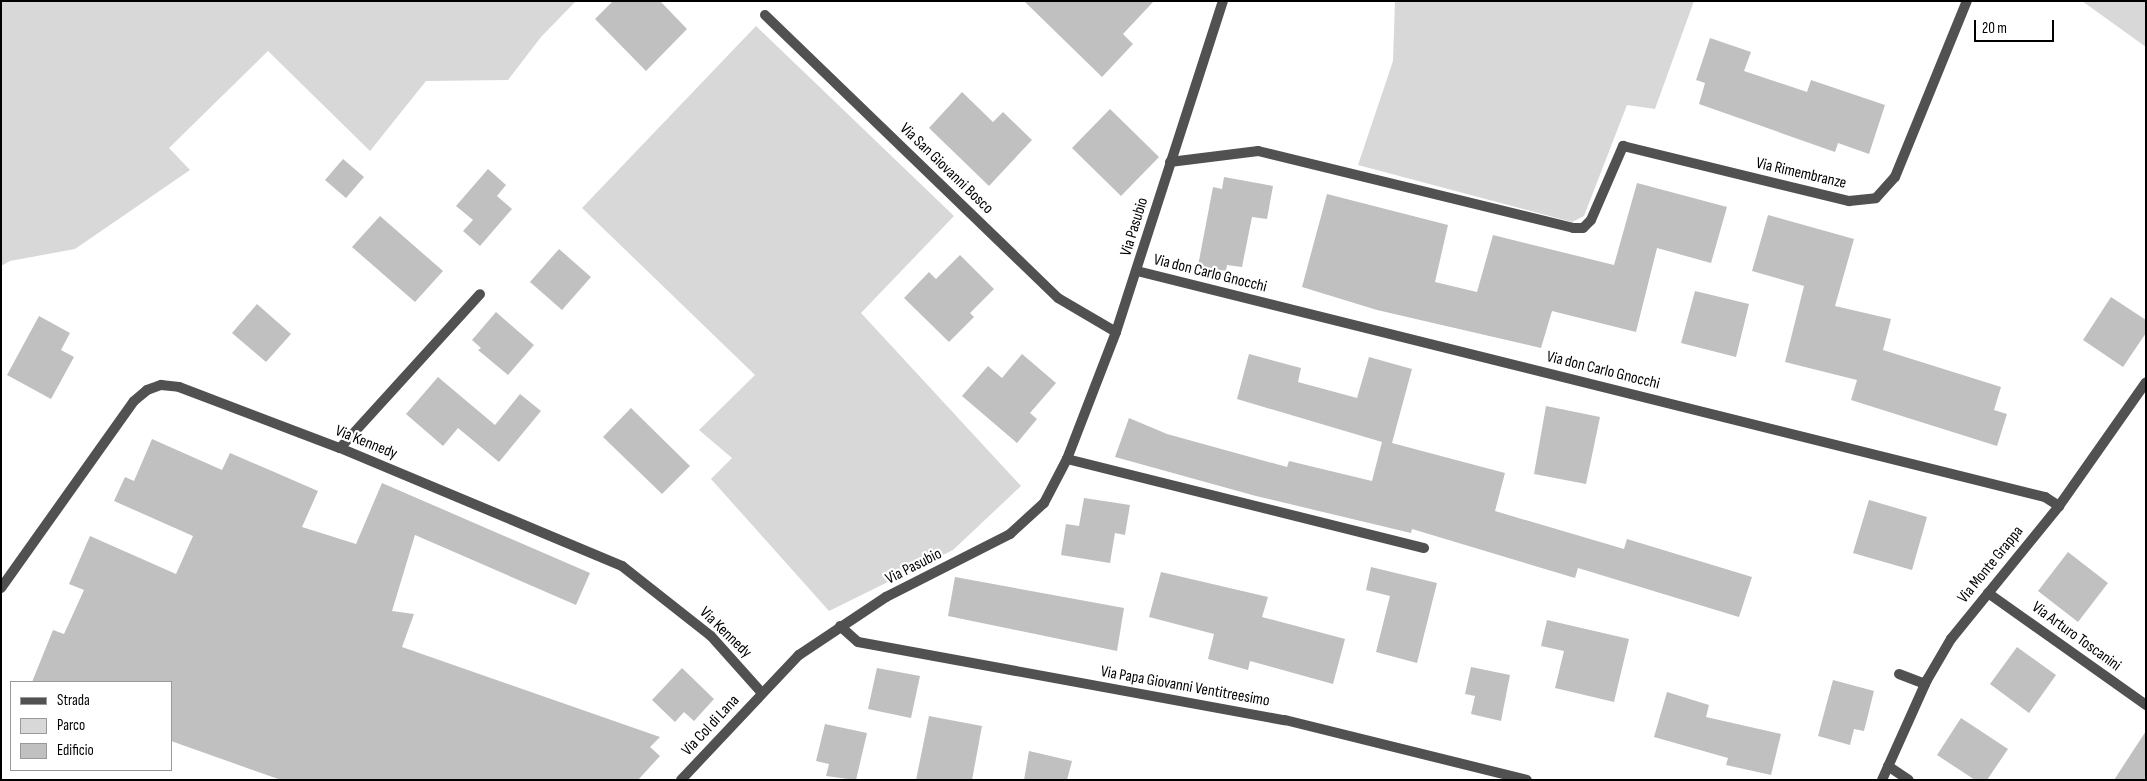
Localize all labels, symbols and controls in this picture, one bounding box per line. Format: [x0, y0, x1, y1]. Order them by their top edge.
scale bar [1977, 10, 2057, 42]
text: 20 m [1982, 19, 2007, 38]
street label: Via San Giovanni Bosco [895, 120, 997, 218]
street label: Via Rimembranze [1754, 154, 1848, 194]
street label: Via Pasubio [1117, 195, 1153, 259]
street label: Via don Carlo Gnocchi [1151, 251, 1269, 297]
street label: Via don Carlo Gnocchi [1544, 348, 1662, 394]
street label: Via Kennedy [332, 422, 400, 464]
street label: Via Monte Grappa [1954, 523, 2028, 607]
street label: Via Pasubio [883, 545, 945, 589]
street label: Via Arturo Toscanini [2028, 598, 2124, 676]
street label: Via Kennedy [695, 603, 755, 663]
street label: Via Papa Giovanni Ventitreesimo [1099, 663, 1271, 711]
legend [10, 681, 172, 771]
text: Strada [57, 691, 90, 710]
street label: Via Col di Lana [678, 692, 744, 760]
text: Parco [57, 716, 85, 735]
text: Edificio [57, 741, 94, 760]

